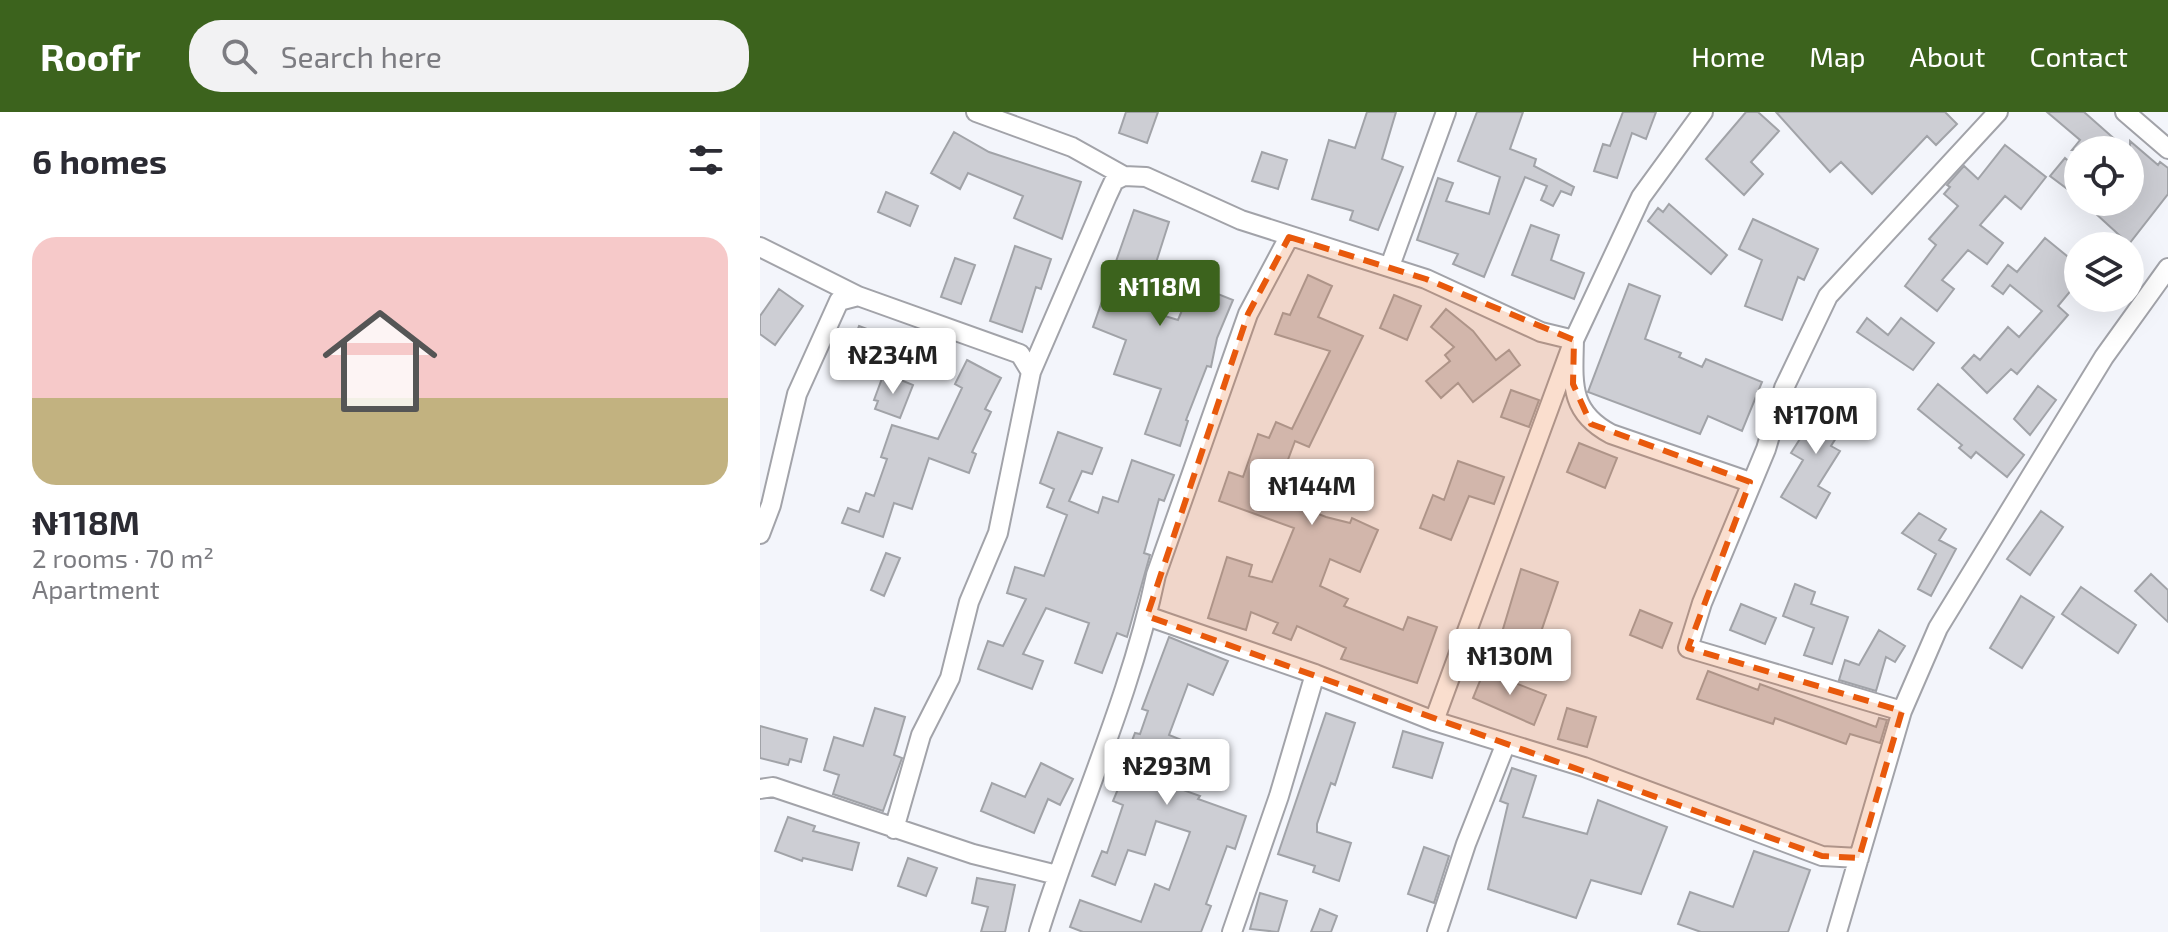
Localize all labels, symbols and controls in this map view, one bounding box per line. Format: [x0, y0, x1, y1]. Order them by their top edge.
search box [189, 20, 749, 92]
text: Roofr [40, 33, 141, 79]
icon: search [217, 34, 261, 78]
text: Search here [281, 38, 442, 74]
text: Home [1691, 39, 1765, 73]
text: Map [1809, 39, 1866, 73]
text: About [1910, 39, 1985, 73]
text: Contact [2029, 39, 2128, 73]
map controls [2064, 136, 2144, 312]
button: locate [2064, 136, 2144, 216]
icon: filters [684, 138, 728, 182]
text: 6 homes [32, 140, 167, 181]
button: layers [2064, 232, 2144, 312]
pin: ₦118M [1104, 260, 1216, 328]
text: ₦118M [1119, 270, 1201, 301]
icon: home [308, 289, 452, 433]
pin: ₦234M [837, 328, 949, 396]
text: ₦234M [848, 338, 938, 369]
pin: ₦170M [1760, 388, 1872, 456]
text: ₦170M [1773, 398, 1859, 429]
pin: ₦144M [1256, 459, 1368, 527]
text: ₦144M [1268, 469, 1356, 500]
text: ₦118M [32, 501, 140, 542]
text: 2 rooms · 70 m² [32, 542, 214, 573]
text: Apartment [32, 573, 160, 604]
pin: ₦130M [1454, 629, 1566, 697]
text: ₦130M [1467, 639, 1553, 670]
pin: ₦293M [1111, 739, 1223, 807]
text: ₦293M [1122, 749, 1212, 780]

